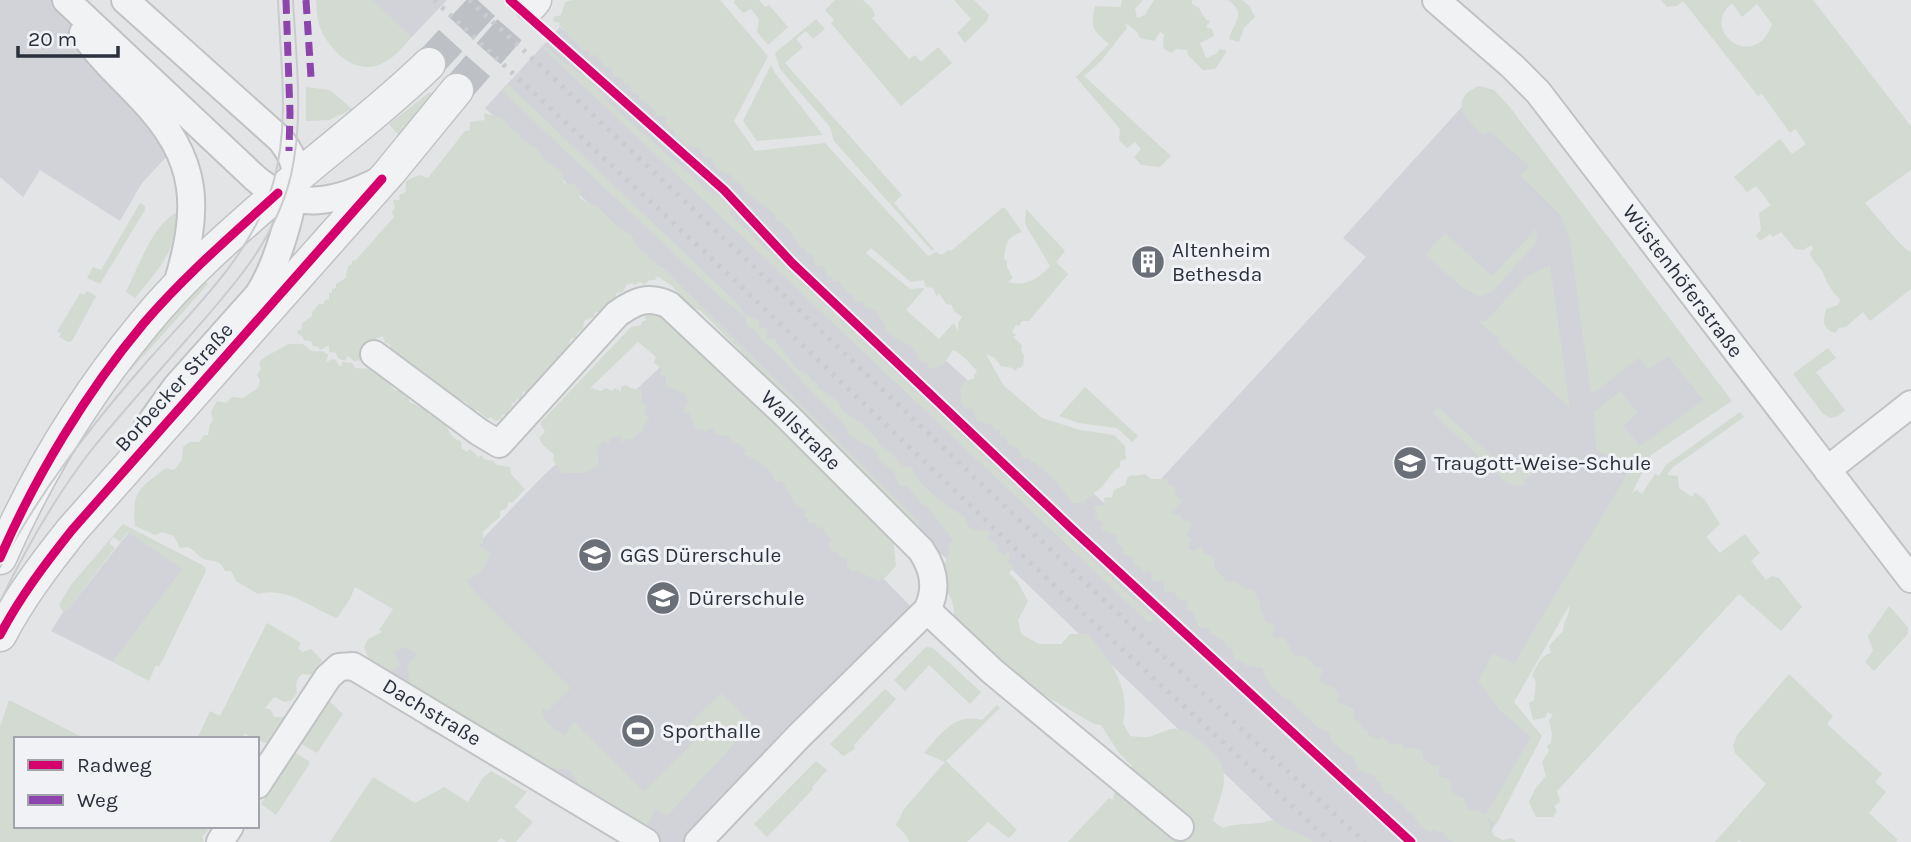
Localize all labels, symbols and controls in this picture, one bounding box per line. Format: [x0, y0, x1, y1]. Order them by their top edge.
scale bar [18, 14, 117, 58]
text: 20 m [28, 27, 77, 51]
street label: Wüstenhöferstraße [1618, 200, 1748, 362]
place label: Altenheim Bethesda [1172, 238, 1271, 286]
building icon: Altenheim Bethesda [1129, 243, 1167, 281]
street label: Borbecker Straße [110, 318, 238, 456]
street label: Wallstraße [756, 385, 846, 475]
school or university icon: Traugott-Weise-Schule [1391, 444, 1429, 482]
place label: Traugott-Weise-Schule [1434, 451, 1651, 475]
school or university icon: GGS Dürerschule [576, 536, 614, 574]
place label: GGS Dürerschule [620, 543, 781, 567]
school or university icon: Dürerschule [644, 579, 682, 617]
place label: Dürerschule [688, 586, 804, 610]
street label: Dachstraße [378, 673, 486, 751]
sports icon: Sporthalle [619, 712, 657, 750]
place label: Sporthalle [662, 719, 761, 743]
legend [14, 737, 259, 828]
text: Radweg [77, 753, 152, 777]
text: Weg [77, 788, 118, 812]

